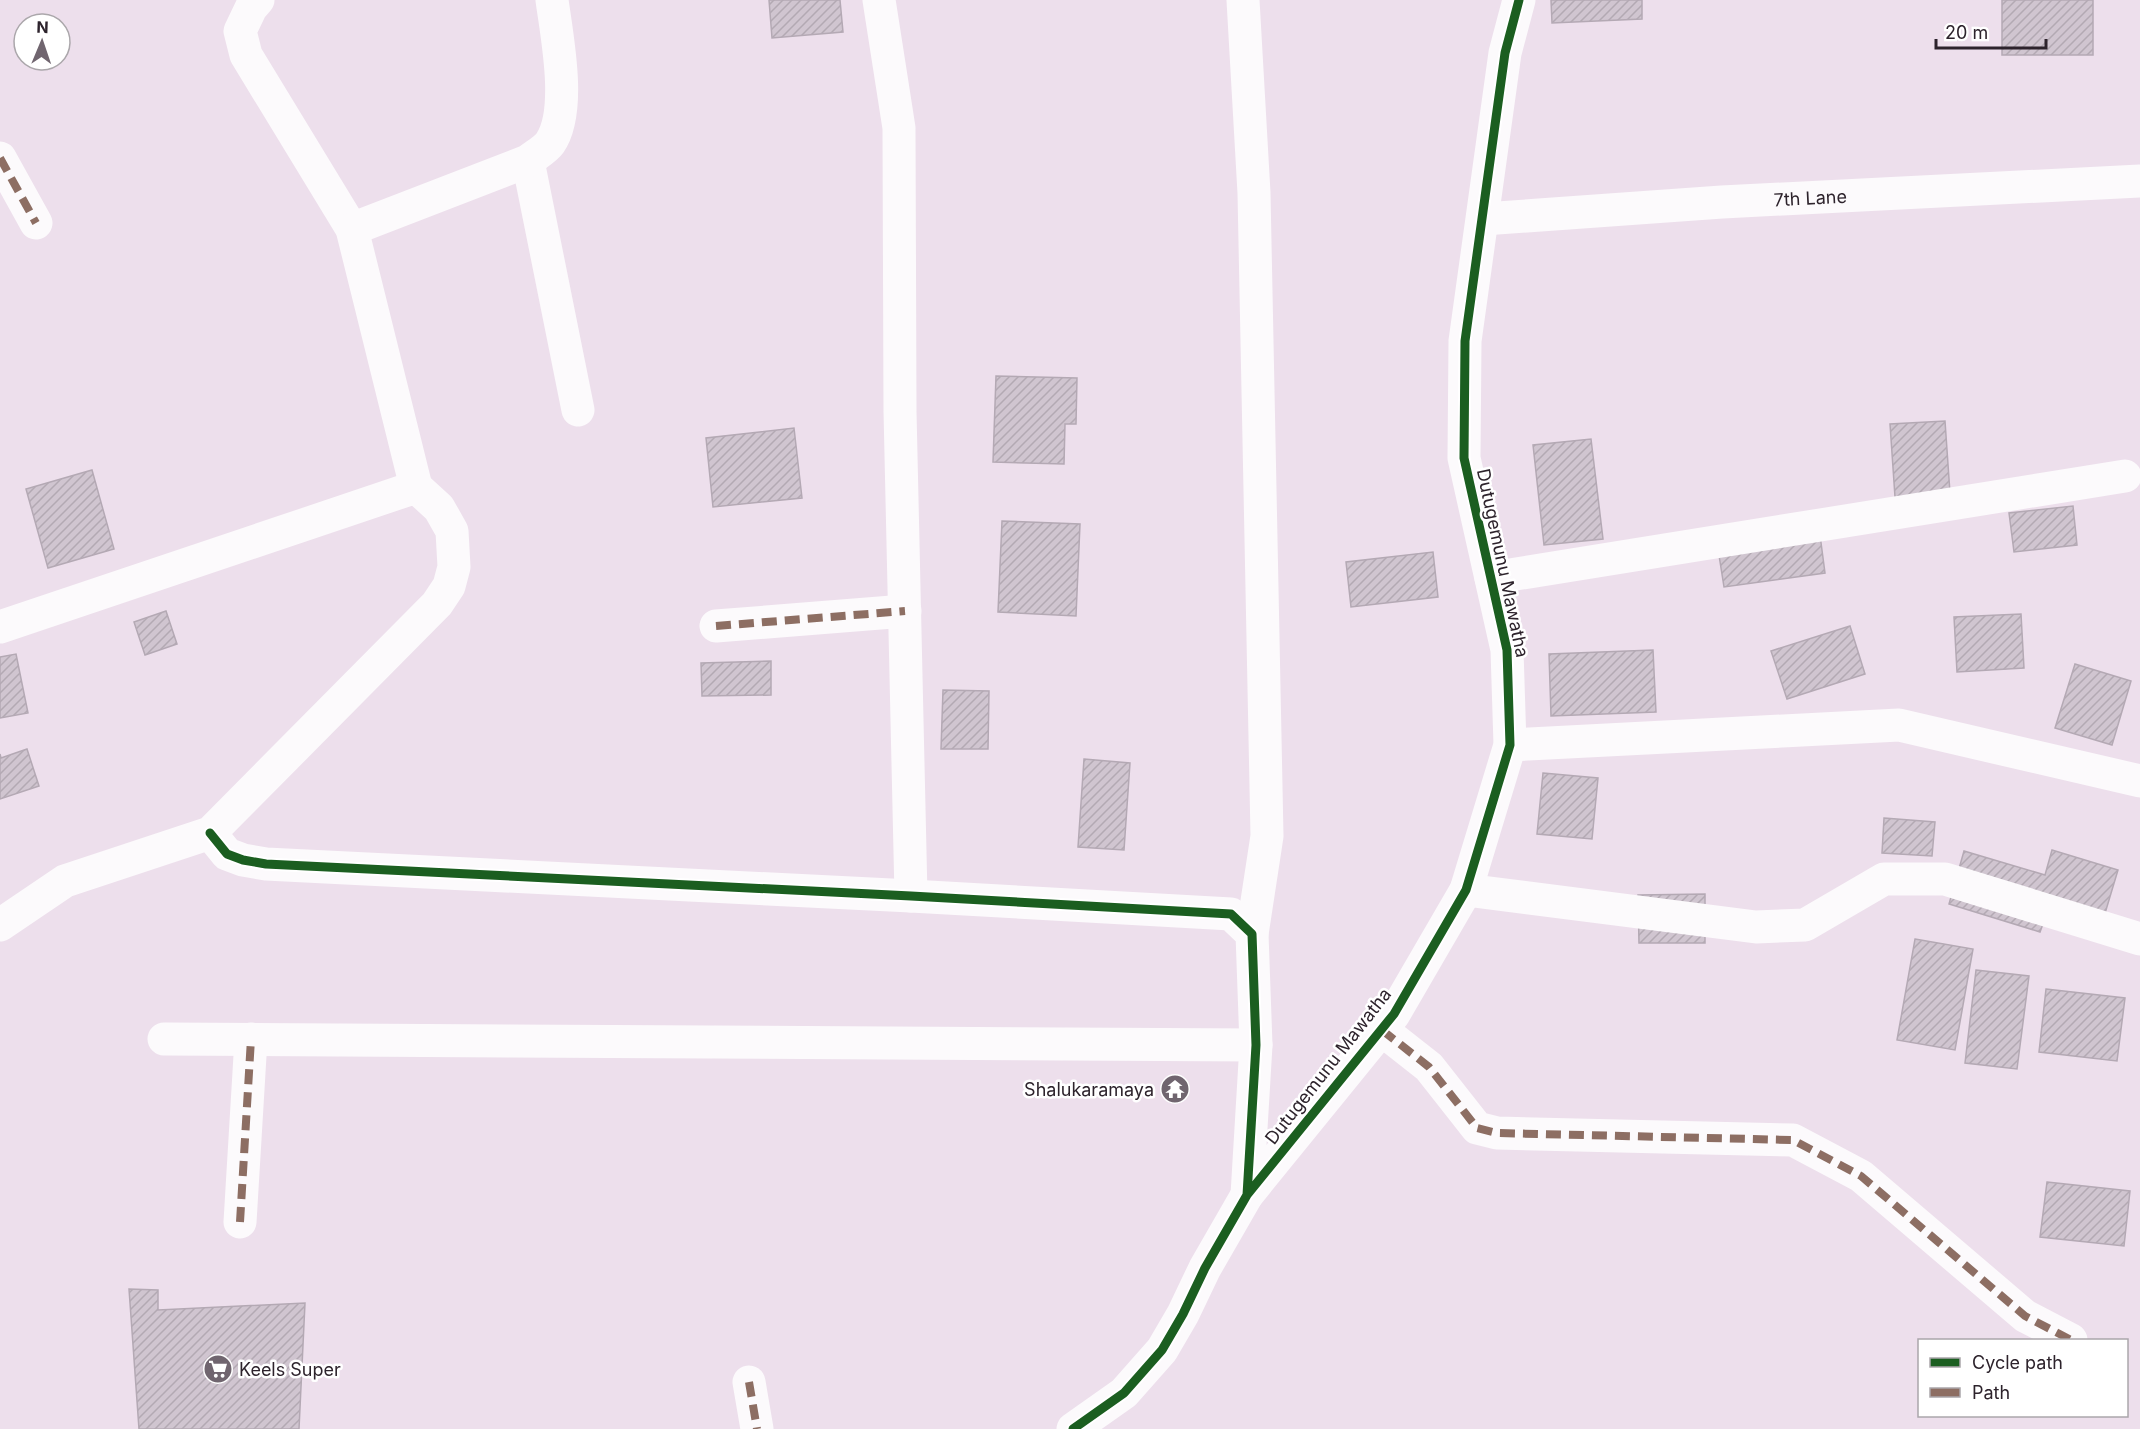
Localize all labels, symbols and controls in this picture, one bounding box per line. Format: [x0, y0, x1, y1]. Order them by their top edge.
north arrow [12, 12, 72, 72]
scale bar [1936, 12, 2046, 50]
text: N [36, 17, 49, 37]
text: 20 m [1945, 22, 1988, 43]
street label: 7th Lane [1773, 185, 1847, 210]
street label: Dutugemunu Mawatha [1473, 467, 1533, 659]
street label: Dutugemunu Mawatha [1261, 984, 1395, 1148]
temple icon: Shalukaramaya [1159, 1073, 1191, 1105]
place label: Shalukaramaya [1024, 1079, 1154, 1100]
legend [1918, 1339, 2128, 1417]
text: Cycle path [1972, 1352, 2063, 1373]
supermarket icon: Keels Super [202, 1353, 234, 1385]
place label: Keels Super [239, 1359, 341, 1380]
text: Path [1972, 1382, 2010, 1403]

